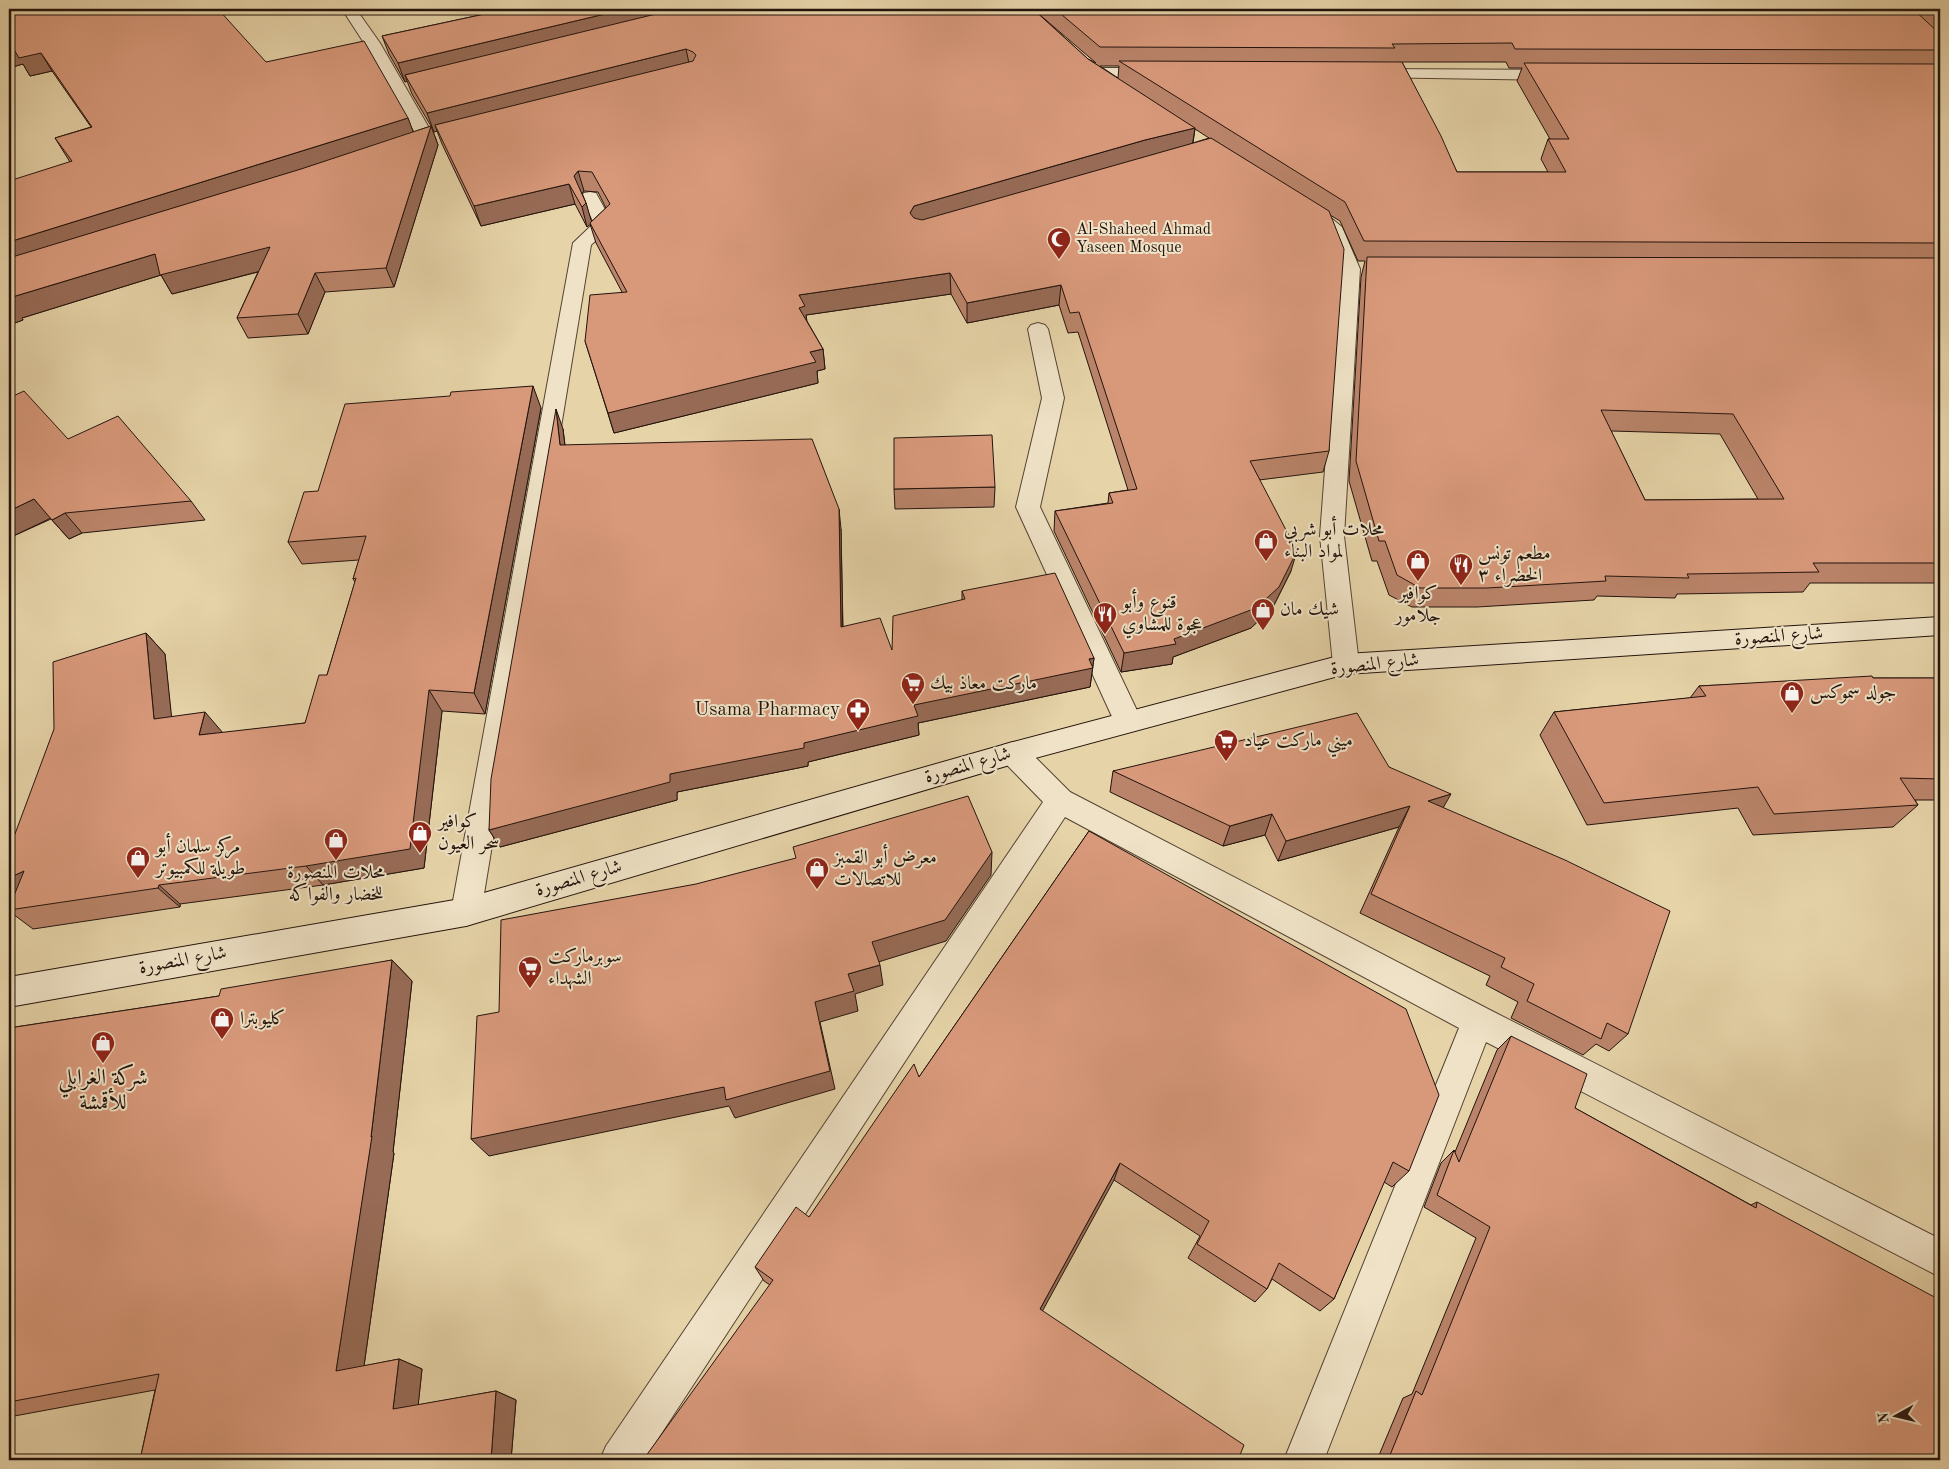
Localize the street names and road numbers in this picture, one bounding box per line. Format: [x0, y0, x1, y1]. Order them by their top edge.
street label: شارع المنصورة [1734, 624, 1824, 654]
street label: شارع المنصورة [1330, 651, 1421, 683]
street label: شارع المنصورة [923, 745, 1014, 791]
street label: شارع المنصورة [534, 858, 625, 904]
street label: شارع المنصورة [138, 944, 229, 982]

